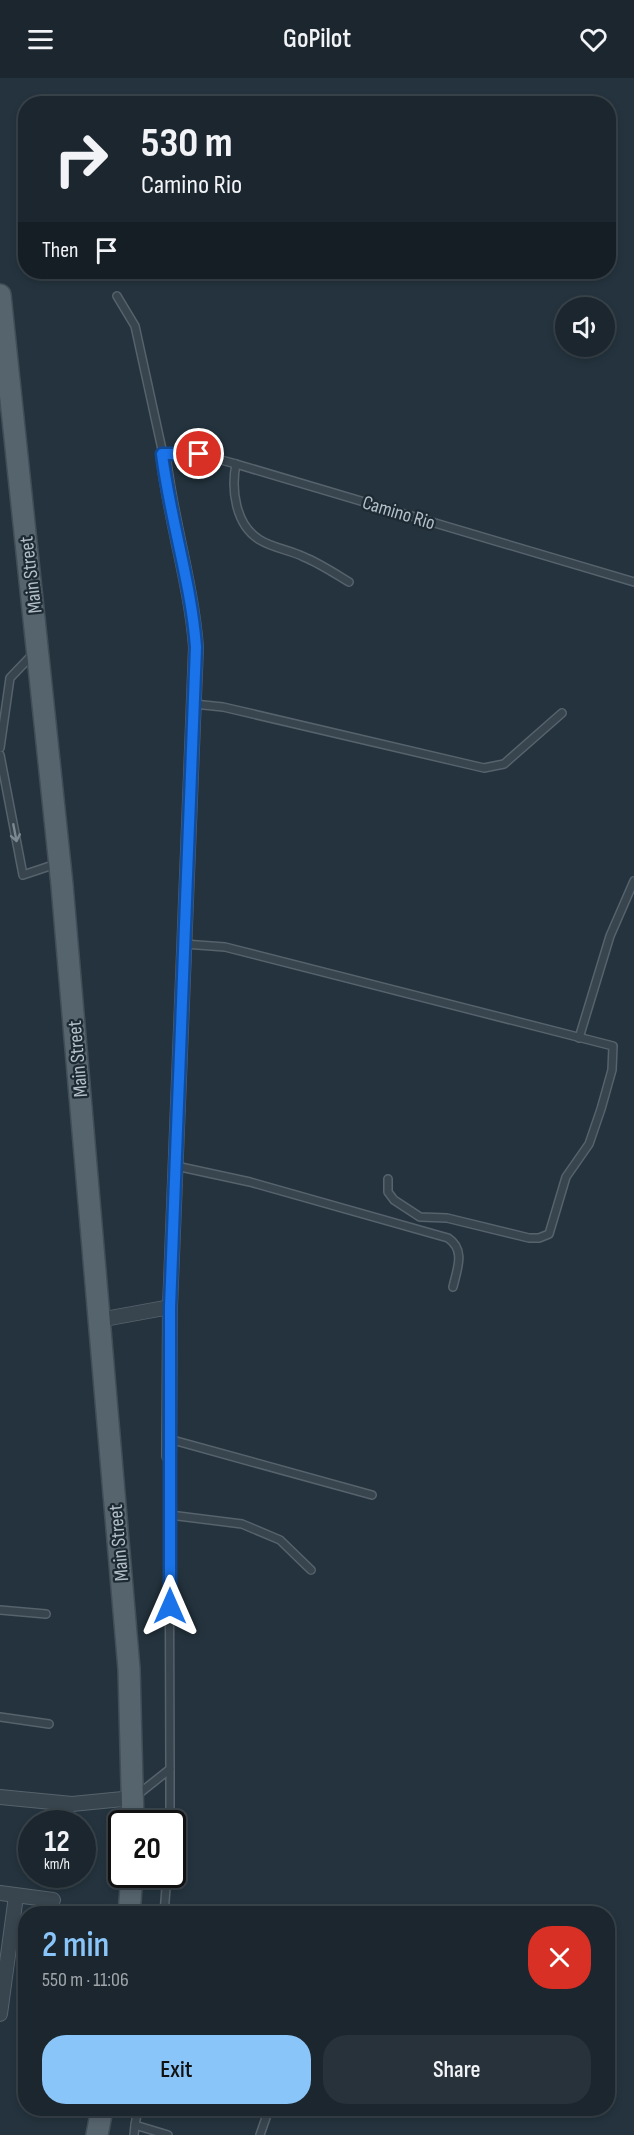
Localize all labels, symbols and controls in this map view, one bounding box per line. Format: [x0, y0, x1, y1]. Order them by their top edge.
icon: menu [24, 23, 57, 56]
text: GoPilot [283, 23, 351, 55]
icon: heart [577, 23, 610, 56]
text: 530 m [141, 118, 233, 169]
icon: right [42, 120, 120, 198]
text: Camino Rio [141, 169, 242, 201]
icon: arrive [90, 234, 123, 267]
text: Then [42, 237, 78, 264]
map controls [555, 297, 615, 357]
button: sound [555, 297, 615, 357]
pin [173, 428, 224, 479]
icon: arrive [182, 437, 215, 470]
street label: Camino Rio [359, 491, 438, 535]
street label: Main Street [14, 535, 48, 615]
one-way arrow [10, 823, 21, 843]
street label: Main Street [63, 1019, 93, 1098]
street label: Main Street [104, 1503, 134, 1582]
position arrow [138, 1574, 202, 1638]
speed limit sign: 20 [108, 1810, 186, 1888]
text: 12 [44, 1824, 70, 1860]
text: km/h [44, 1855, 70, 1874]
text: 2 min [42, 1924, 109, 1967]
button: close [528, 1926, 591, 1989]
text: 550 m · 11:06 [42, 1968, 129, 1992]
button: Exit [42, 2035, 311, 2104]
button: Share [323, 2035, 591, 2104]

